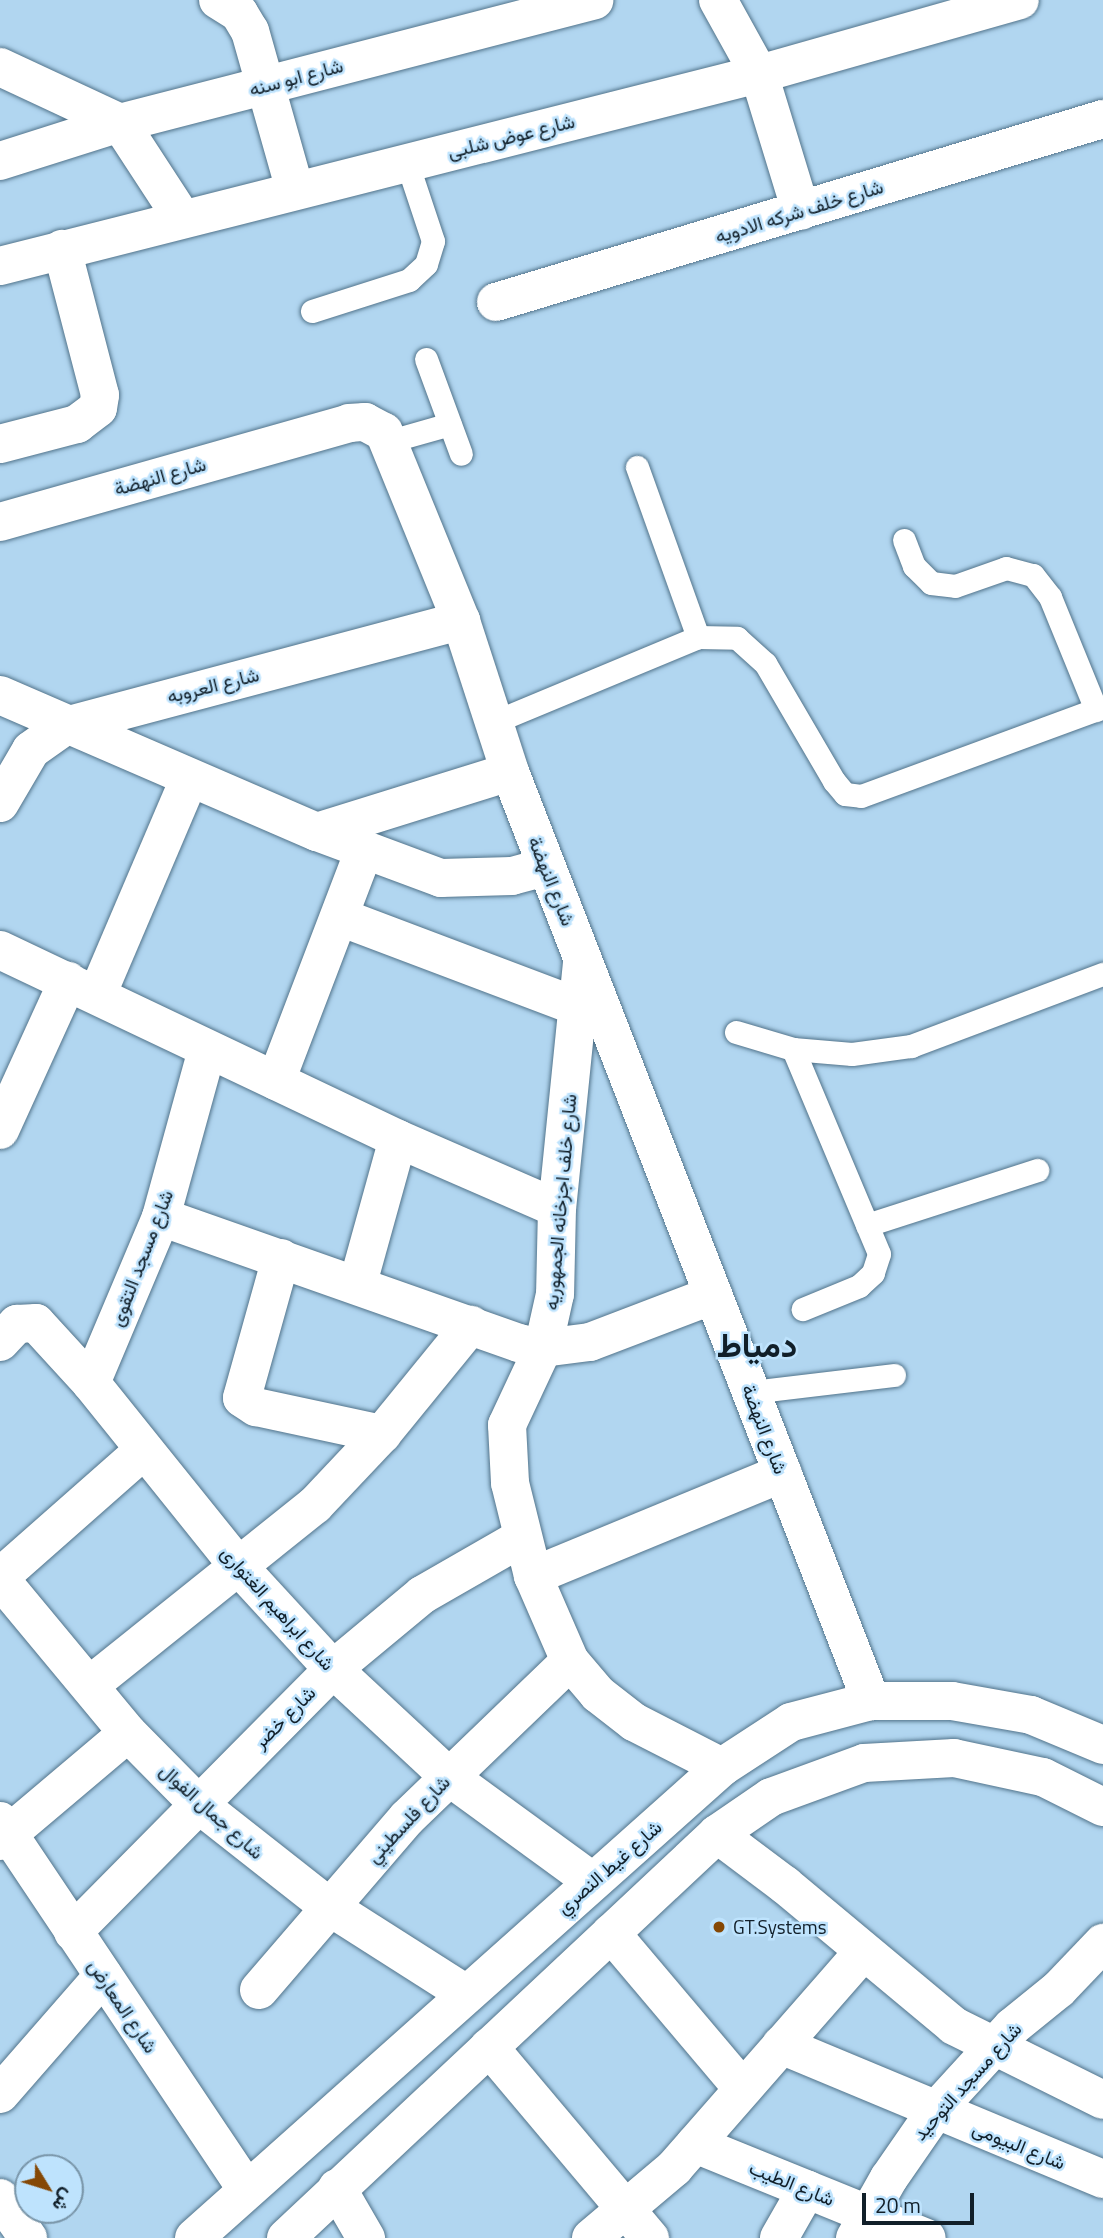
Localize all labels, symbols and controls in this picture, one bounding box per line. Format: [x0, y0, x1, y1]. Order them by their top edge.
street label: شارع ابو سنه [247, 54, 345, 100]
street label: شارع عوض شلبى [445, 109, 577, 163]
street label: شارع خلف شركه الادويه [712, 175, 886, 247]
street label: شارع النهضة [112, 452, 208, 500]
street label: شارع العروبه [165, 663, 261, 707]
street label: شارع النهضة [524, 833, 580, 929]
street label: شارع خلف اجزخانه الجمهوريه [539, 1093, 581, 1311]
street label: شارع مسجد التقوى [105, 1187, 177, 1329]
district label: دمياط [717, 1326, 797, 1366]
street label: شارع النهضة [737, 1381, 793, 1477]
street label: شارع ابراهيم الغتوارى [216, 1541, 340, 1675]
street label: شارع خضر [248, 1681, 320, 1753]
street label: شارع جمال الفوال [155, 1758, 269, 1864]
street label: شارع فلسطيني [362, 1770, 454, 1868]
street label: شارع غيط النصري [552, 1815, 666, 1919]
place label: GT.Systems [733, 1916, 827, 1938]
marker: GT.Systems [711, 1919, 727, 1935]
street label: شارع المعارض [83, 1955, 163, 2057]
street label: شارع مسجد التوحيد [908, 2017, 1026, 2145]
street label: شارع البيومى [969, 2116, 1069, 2174]
north arrow [14, 2154, 84, 2224]
street label: شارع الطيب [746, 2156, 838, 2210]
scale bar [865, 2178, 977, 2222]
text: ش [46, 2183, 83, 2219]
text: 20 m [875, 2189, 921, 2221]

